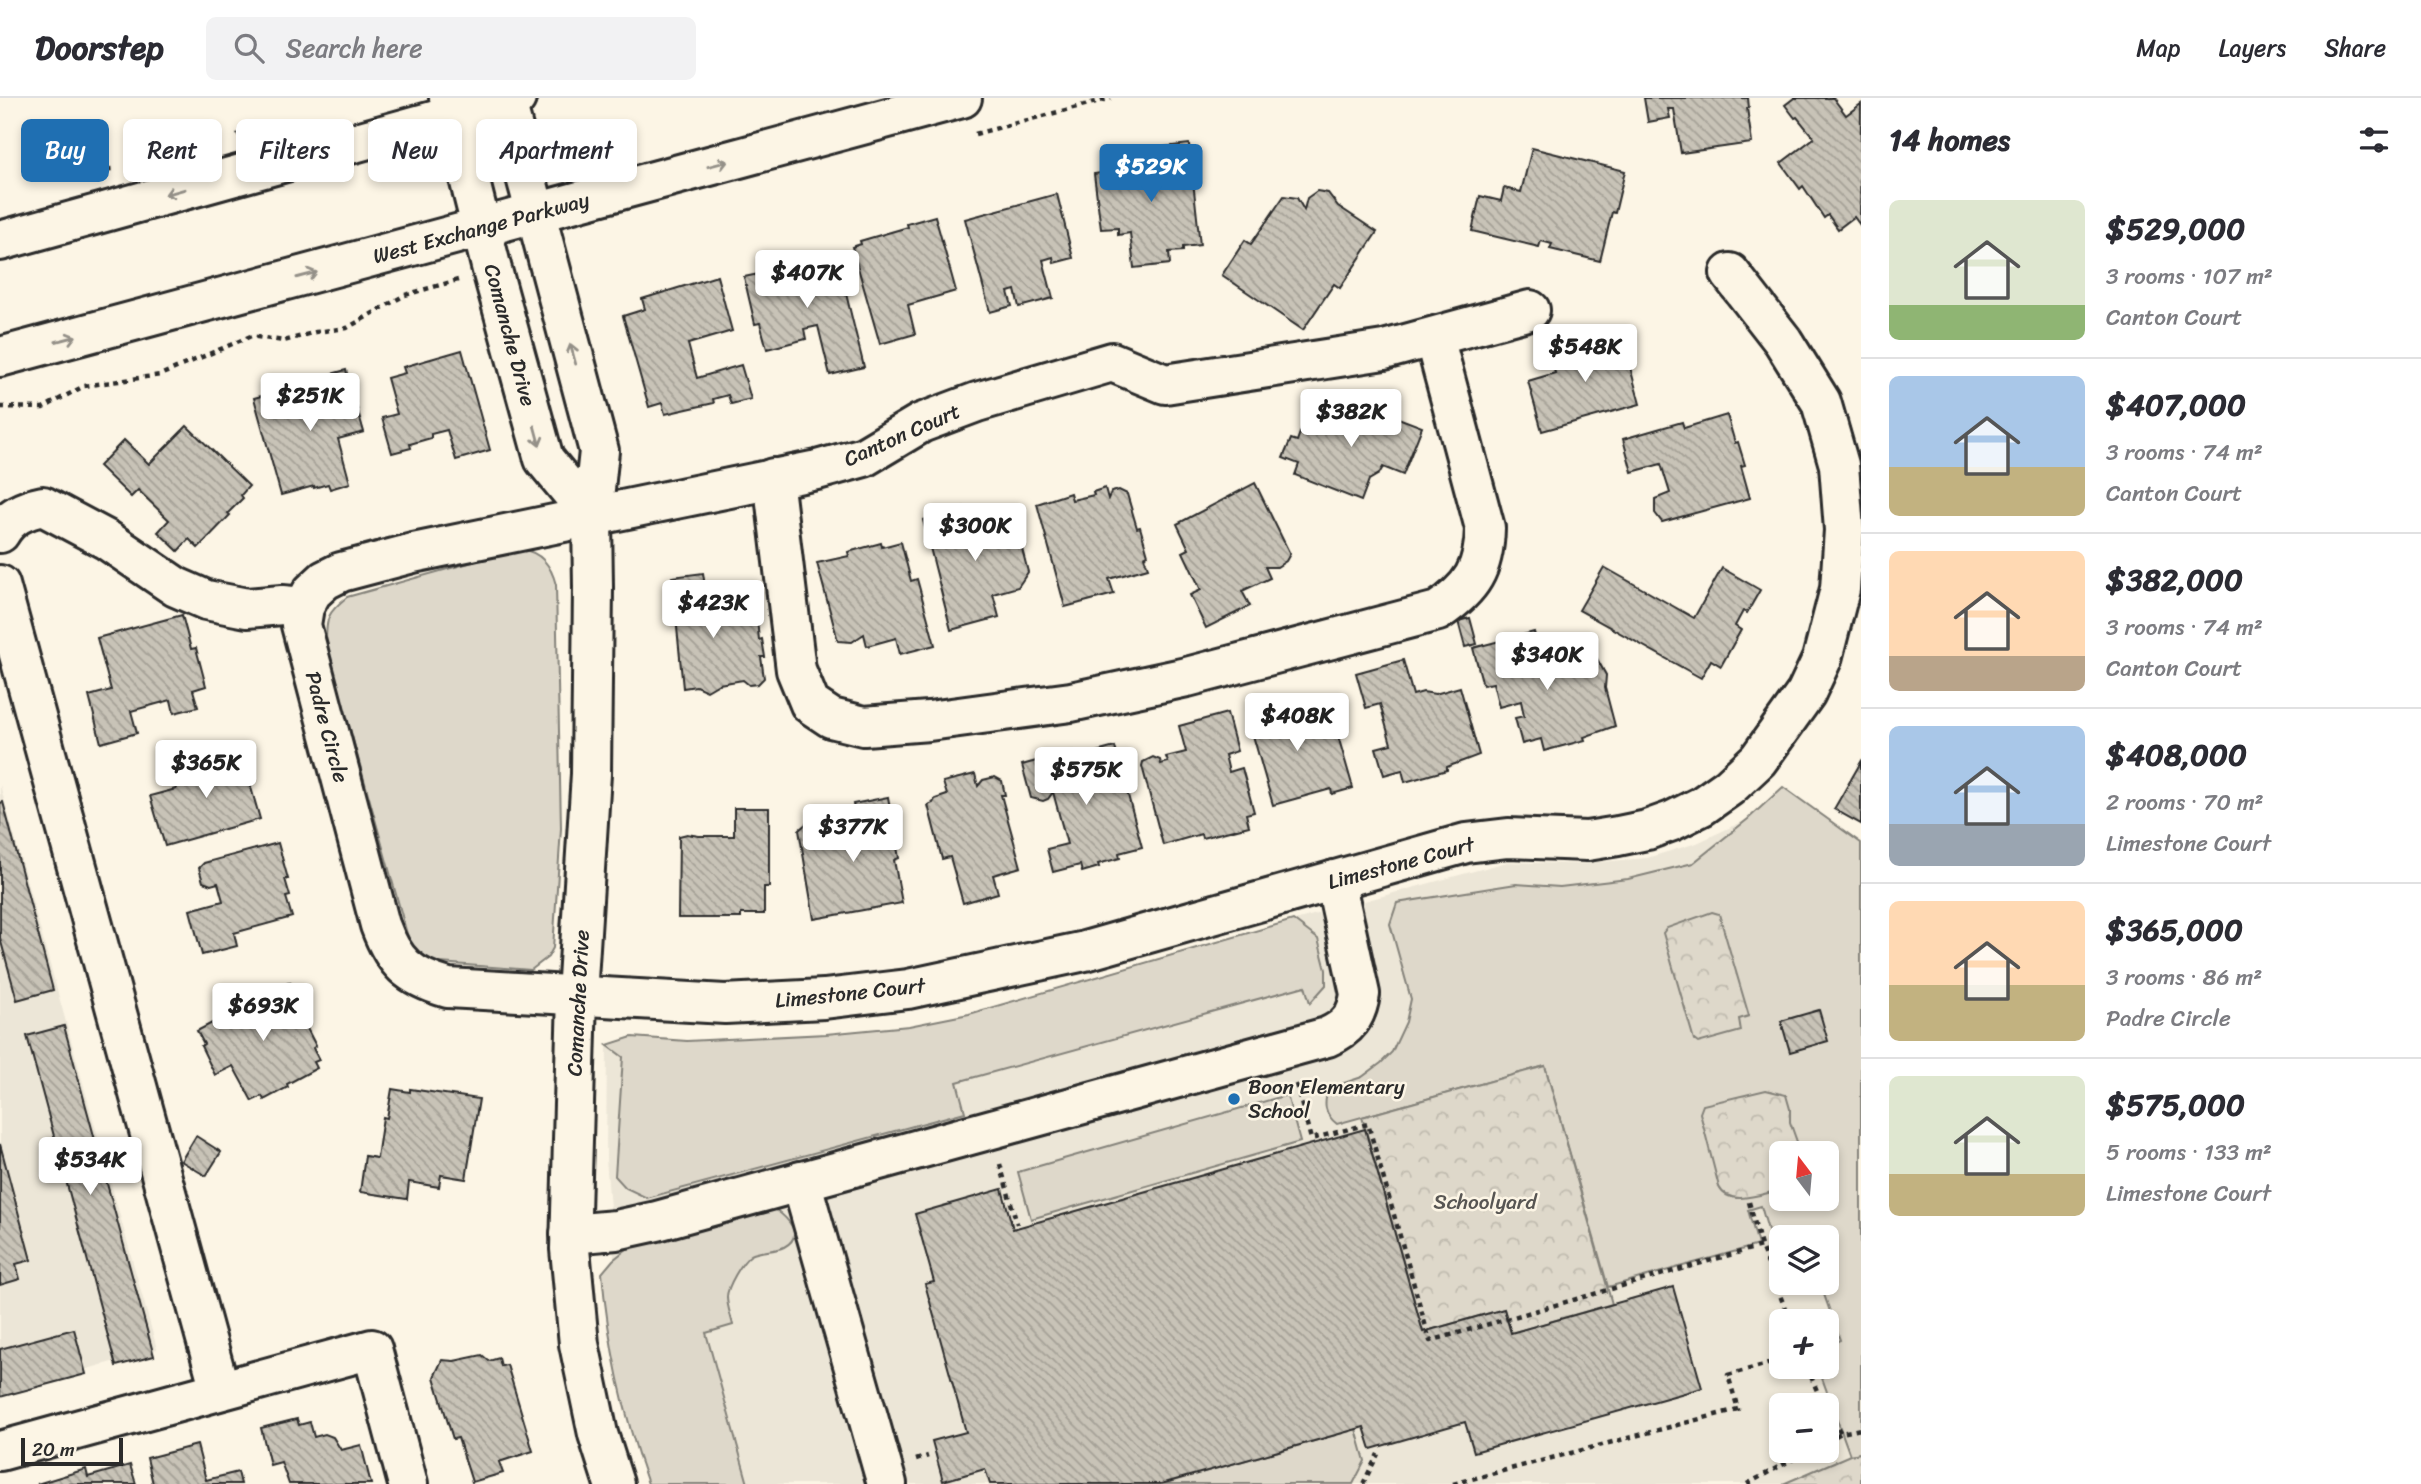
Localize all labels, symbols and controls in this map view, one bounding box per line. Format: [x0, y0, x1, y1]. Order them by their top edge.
search box [206, 17, 696, 80]
text: Doorstep [35, 19, 164, 77]
text: Search here [286, 25, 423, 71]
text: Map [2136, 27, 2181, 69]
text: Layers [2219, 27, 2286, 69]
text: Share [2324, 27, 2386, 69]
icon: search [230, 29, 268, 67]
text: 14 homes [1889, 113, 2010, 167]
chip: Buy [21, 119, 109, 182]
chip: Rent [123, 119, 222, 182]
chip: Filters [236, 119, 354, 182]
chip: New [368, 119, 462, 182]
chip: Apartment [476, 119, 637, 182]
icon: filters [2355, 121, 2393, 159]
pin: $529K [1102, 144, 1200, 204]
text: $529K [1116, 146, 1186, 187]
one-way arrow [707, 157, 729, 170]
street label: West Exchange Parkway [368, 181, 594, 275]
one-way arrow [164, 187, 186, 200]
text: $529,000 [2106, 202, 2245, 256]
icon: home [1945, 228, 2029, 312]
pin: $407K [758, 250, 856, 310]
text: $407K [771, 252, 843, 293]
text: 3 rooms · 107 m² [2106, 256, 2273, 297]
street label: Comanche Drive [473, 259, 547, 411]
one-way arrow [296, 267, 318, 280]
text: Canton Court [2106, 297, 2242, 338]
pin: $548K [1536, 324, 1634, 384]
text: $548K [1549, 326, 1621, 367]
one-way arrow [54, 332, 77, 345]
one-way arrow [566, 344, 579, 366]
pin: $251K [261, 374, 359, 433]
text: $251K [277, 375, 343, 416]
text: $407,000 [2106, 378, 2246, 432]
pin: $382K [1302, 390, 1400, 449]
text: $382K [1316, 391, 1386, 432]
street label: Canton Court [838, 392, 966, 478]
icon: home [1945, 404, 2029, 488]
one-way arrow [531, 424, 544, 447]
text: 3 rooms · 74 m² [2106, 432, 2263, 473]
text: Canton Court [2106, 473, 2242, 514]
pin: $300K [926, 504, 1024, 563]
text: $300K [939, 505, 1011, 546]
text: $382,000 [2106, 553, 2243, 607]
icon: home [1945, 579, 2029, 663]
pin: $423K [664, 580, 762, 640]
text: $423K [678, 582, 748, 623]
text: 3 rooms · 74 m² [2106, 607, 2263, 648]
pin: $340K [1498, 632, 1596, 692]
text: $340K [1511, 634, 1583, 675]
text: Canton Court [2106, 648, 2242, 689]
street label: Padre Circle [294, 667, 360, 787]
pin: $408K [1248, 694, 1346, 753]
text: $408K [1261, 695, 1333, 736]
text: $408,000 [2106, 728, 2247, 782]
pin: $365K [157, 740, 255, 800]
text: $365K [171, 742, 241, 783]
pin: $575K [1037, 748, 1135, 807]
text: $575K [1051, 749, 1121, 790]
icon: home [1945, 754, 2029, 838]
text: 2 rooms · 70 m² [2106, 782, 2264, 823]
pin: $377K [804, 804, 902, 864]
text: $377K [819, 806, 887, 847]
text: Limestone Court [2106, 823, 2271, 864]
street label: Limestone Court [1323, 825, 1480, 901]
text: $365,000 [2106, 903, 2243, 957]
street label: Comanche Drive [555, 929, 601, 1077]
icon: home [1945, 929, 2029, 1013]
text: 3 rooms · 86 m² [2106, 957, 2262, 998]
street label: Limestone Court [773, 966, 928, 1020]
pin: $693K [214, 984, 312, 1043]
text: $693K [228, 985, 298, 1026]
text: Padre Circle [2106, 998, 2231, 1039]
place label: Boon Elementary School [1248, 1068, 1405, 1130]
text: $575,000 [2106, 1078, 2245, 1132]
marker: Boon Elementary School [1226, 1091, 1242, 1107]
icon: home [1945, 1104, 2029, 1188]
text: 5 rooms · 133 m² [2106, 1132, 2272, 1173]
pin: $534K [41, 1138, 139, 1197]
text: $534K [55, 1139, 125, 1180]
north arrow [1769, 1141, 1839, 1211]
map controls [1769, 1141, 1839, 1463]
text: Limestone Court [2106, 1173, 2271, 1214]
park label: Schoolyard [1433, 1183, 1538, 1221]
button: layers [1769, 1225, 1839, 1295]
button: + [1769, 1309, 1839, 1379]
button: − [1769, 1393, 1839, 1463]
text: 20 m [32, 1433, 75, 1466]
scale bar [21, 1435, 122, 1467]

